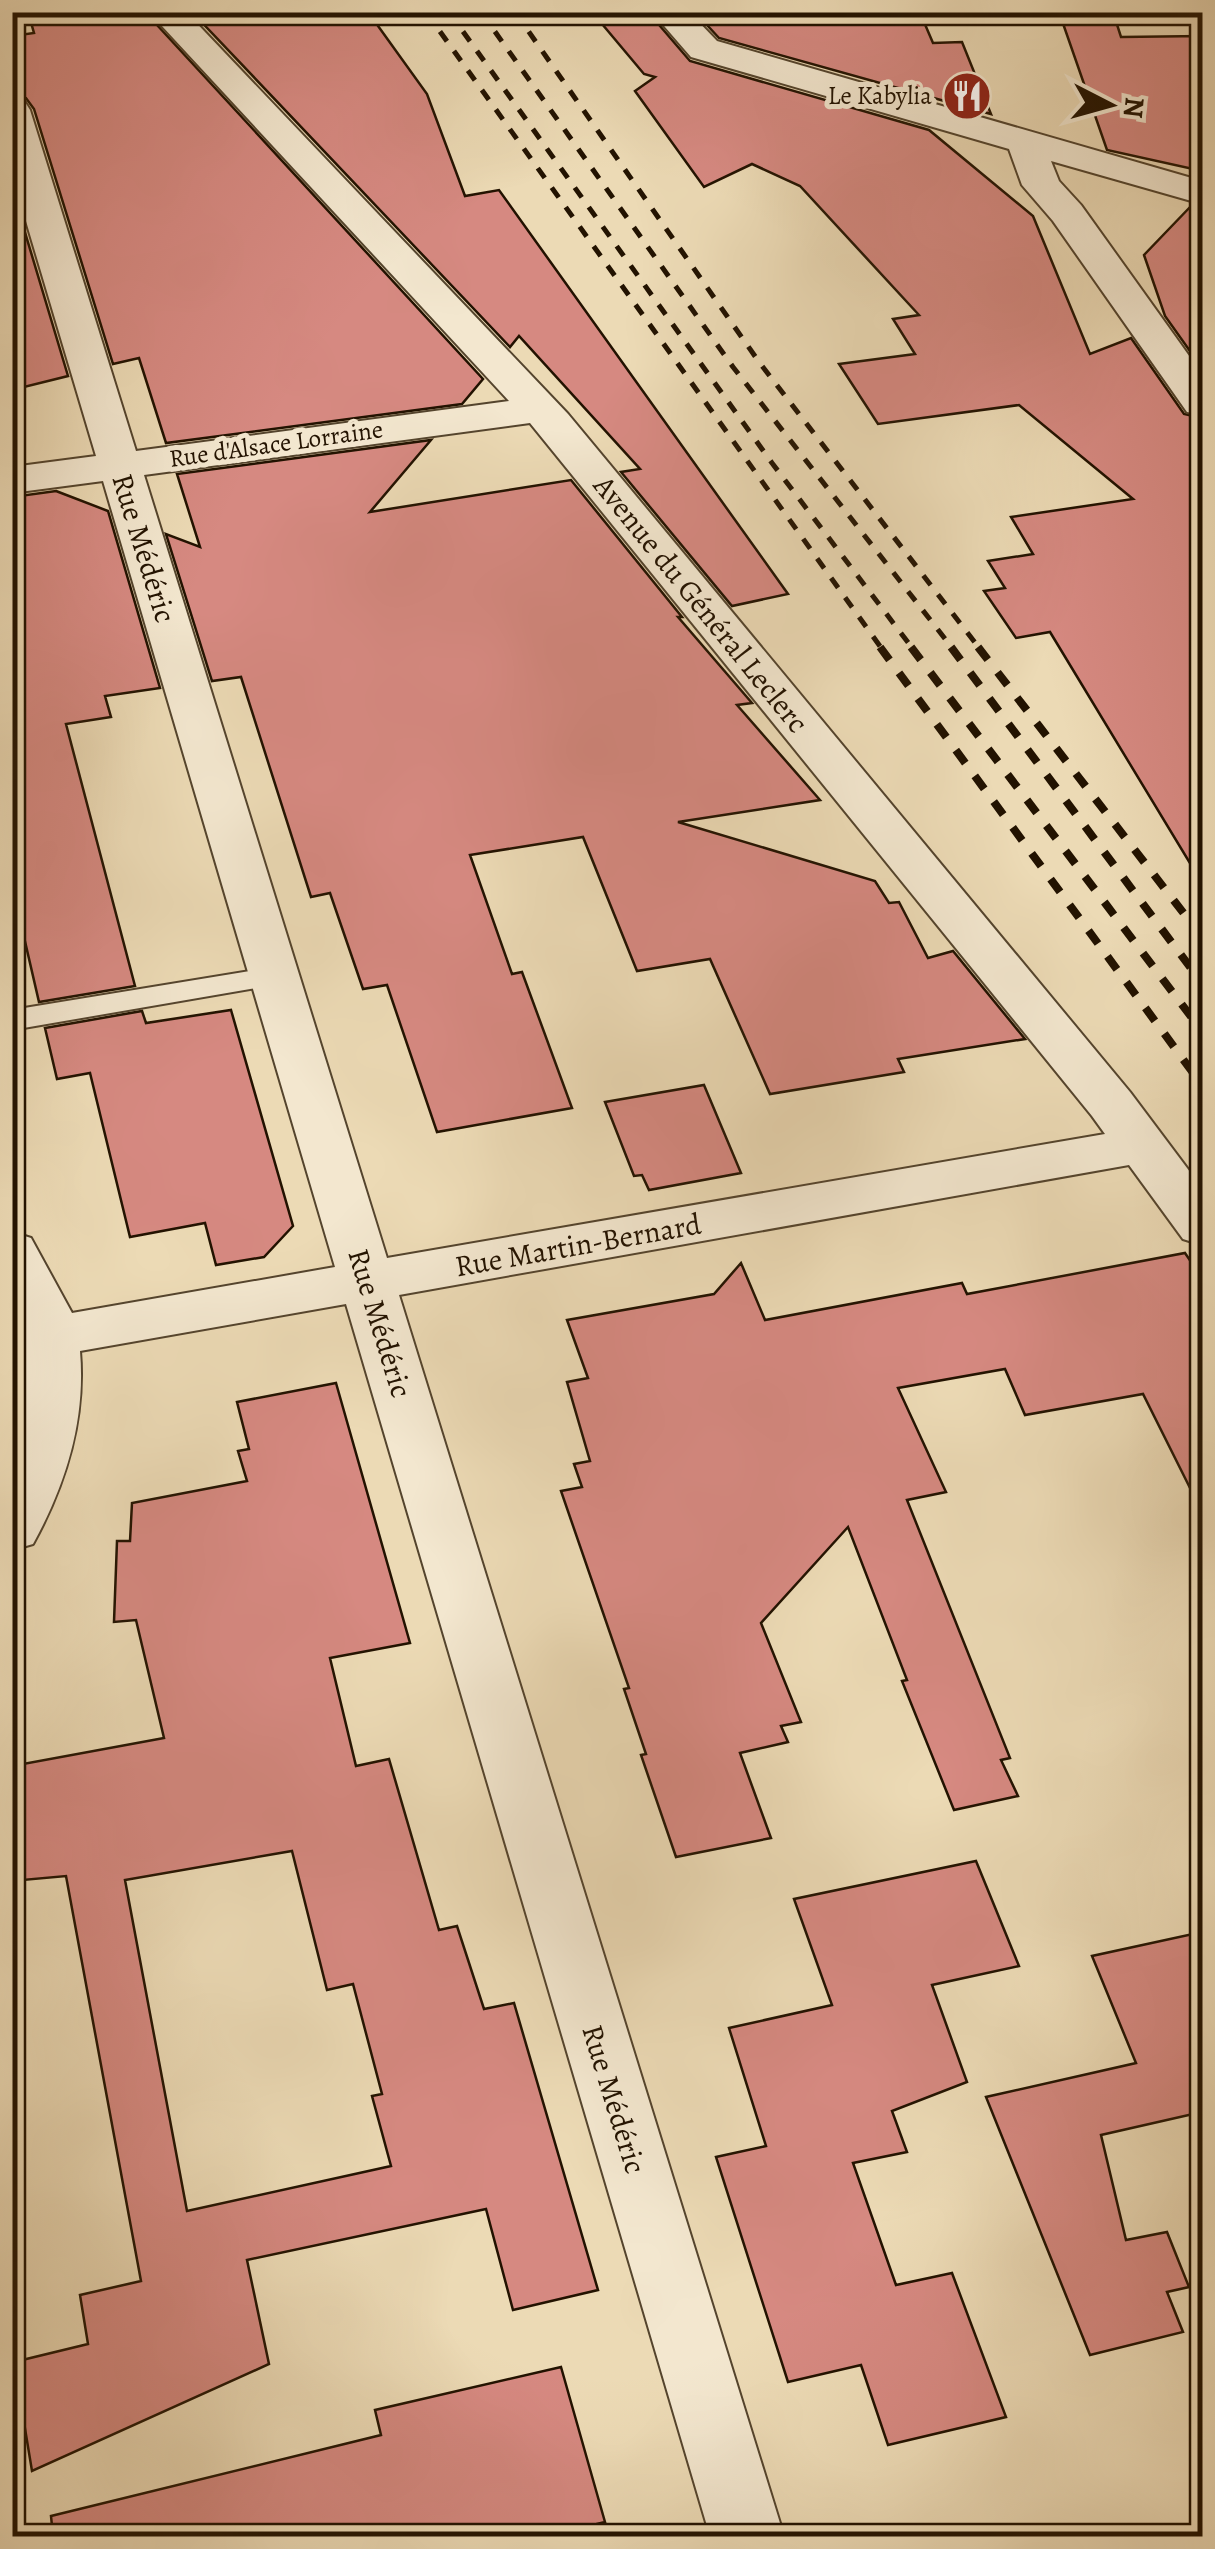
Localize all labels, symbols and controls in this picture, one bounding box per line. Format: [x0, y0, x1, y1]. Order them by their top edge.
north arrow [1060, 55, 1160, 155]
restaurant icon: Le Kabylia [941, 70, 993, 122]
place label: Le Kabylia [828, 79, 932, 113]
text: N [1114, 95, 1154, 120]
street label: Rue d'Alsace Lorraine [167, 412, 385, 476]
street label: Avenue du Général Leclerc [584, 466, 817, 741]
street label: Rue Médéric [102, 469, 186, 627]
street label: Rue Martin-Bernard [452, 1204, 705, 1286]
street label: Rue Médéric [338, 1244, 422, 1402]
street label: Rue Médéric [572, 2020, 656, 2178]

